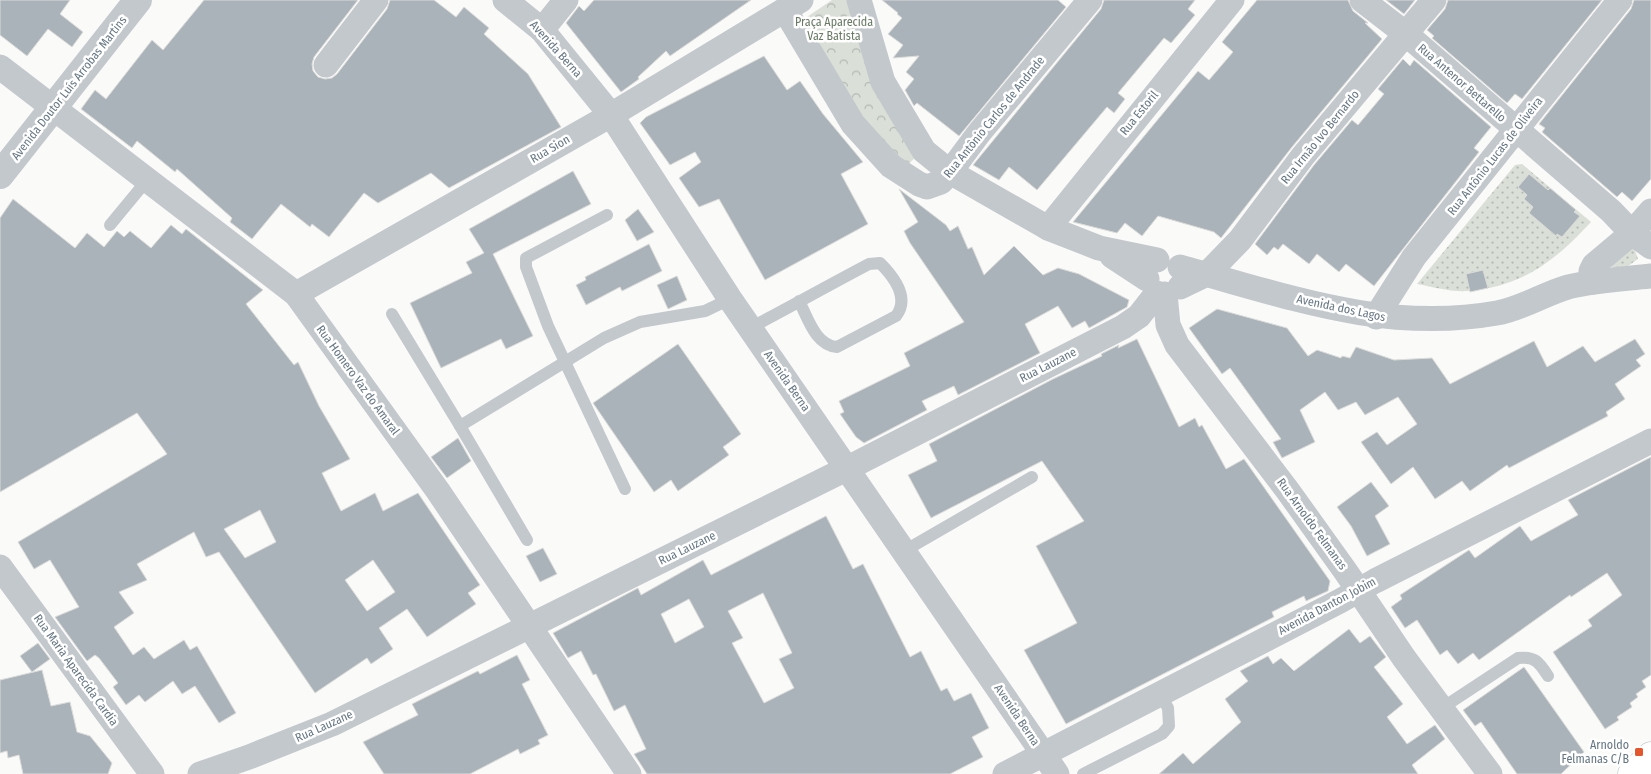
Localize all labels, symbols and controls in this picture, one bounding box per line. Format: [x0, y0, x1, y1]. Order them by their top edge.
street label: Avenida Doutor Luís Arrobas Martins [8, 13, 130, 163]
park label: Praça Aparecida Vaz Batista [795, 15, 873, 43]
street label: Avenida Berna [527, 18, 585, 80]
street label: Rua Antenor Bettarello [1415, 41, 1509, 125]
street label: Rua Antônio Carlos de Andrade [941, 53, 1047, 181]
street label: Rua Irmão Ivo Bernardo [1278, 87, 1362, 187]
street label: Rua Estoril [1117, 88, 1161, 138]
street label: Rua Antônio Lucas de Oliveira [1445, 94, 1545, 218]
street label: Rua Sion [528, 132, 572, 166]
street label: Avenida dos Lagos [1295, 292, 1387, 324]
street label: Rua Homero Vaz do Amaral [314, 322, 402, 438]
street label: Rua Lauzane [1017, 345, 1079, 385]
street label: Avenida Berna [761, 348, 813, 414]
street label: Rua Arnoldo Felmanas [1274, 476, 1350, 572]
street label: Rua Lauzane [656, 528, 718, 568]
street label: Avenida Danton Jobim [1276, 574, 1378, 638]
street label: Rua Maria Aparecida Cardia [31, 612, 121, 729]
street label: Avenida Berna [991, 682, 1043, 748]
street label: Rua Lauzane [293, 707, 355, 745]
place label: Arnoldo Felmanas C/B [1562, 738, 1629, 766]
marker: Arnoldo Felmanas C/B [1633, 746, 1645, 758]

